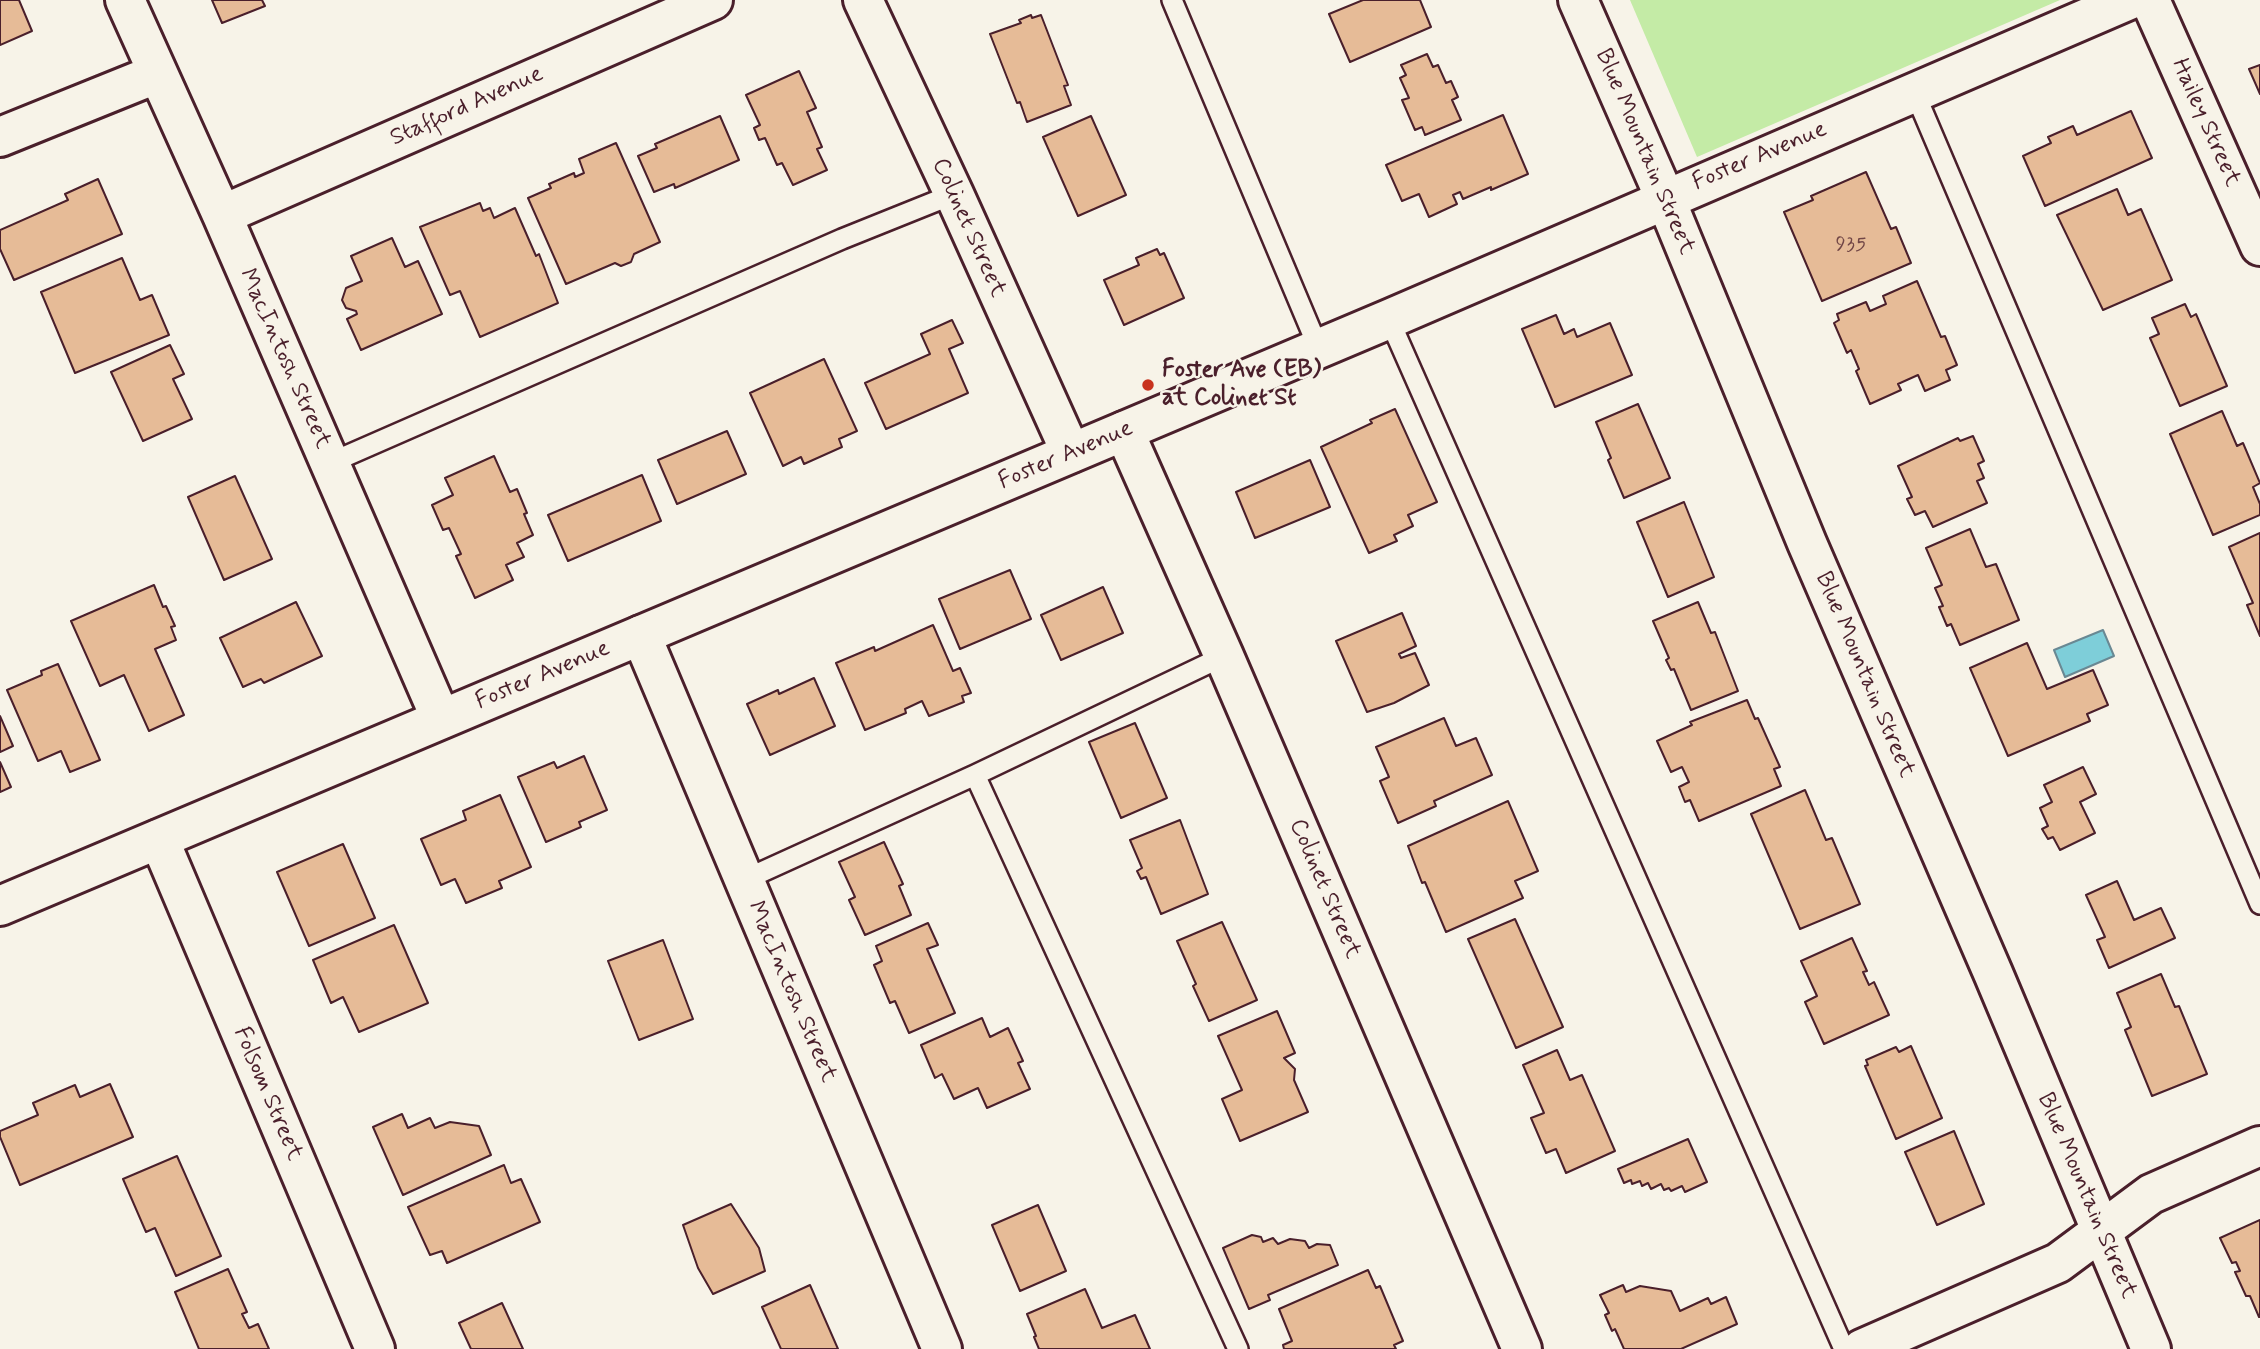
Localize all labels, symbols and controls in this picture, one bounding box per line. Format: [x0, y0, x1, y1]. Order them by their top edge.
street label: Blue Mountain Street [1588, 45, 1700, 259]
street label: Hailey Street [2164, 55, 2246, 191]
street label: Stafford Avenue [386, 60, 548, 154]
street label: Foster Avenue [1688, 116, 1832, 198]
street label: Colinet Street [925, 154, 1011, 302]
house number: 935 [1836, 233, 1866, 259]
street label: MacIntosh Street [231, 265, 337, 453]
place label: Foster Ave (EB) at Colinet St [1162, 357, 1321, 413]
marker: Foster Ave (EB) at Colinet St [1140, 377, 1156, 393]
street label: Foster Avenue [994, 415, 1138, 497]
street label: Blue Mountain Street [1808, 568, 1920, 782]
street label: Foster Avenue [471, 635, 615, 717]
street label: Colinet Street [1282, 815, 1366, 963]
street label: MacIntosh Street [740, 897, 842, 1087]
street label: Folsom Street [226, 1023, 308, 1165]
street label: Blue Mountain Street [2030, 1089, 2142, 1303]

